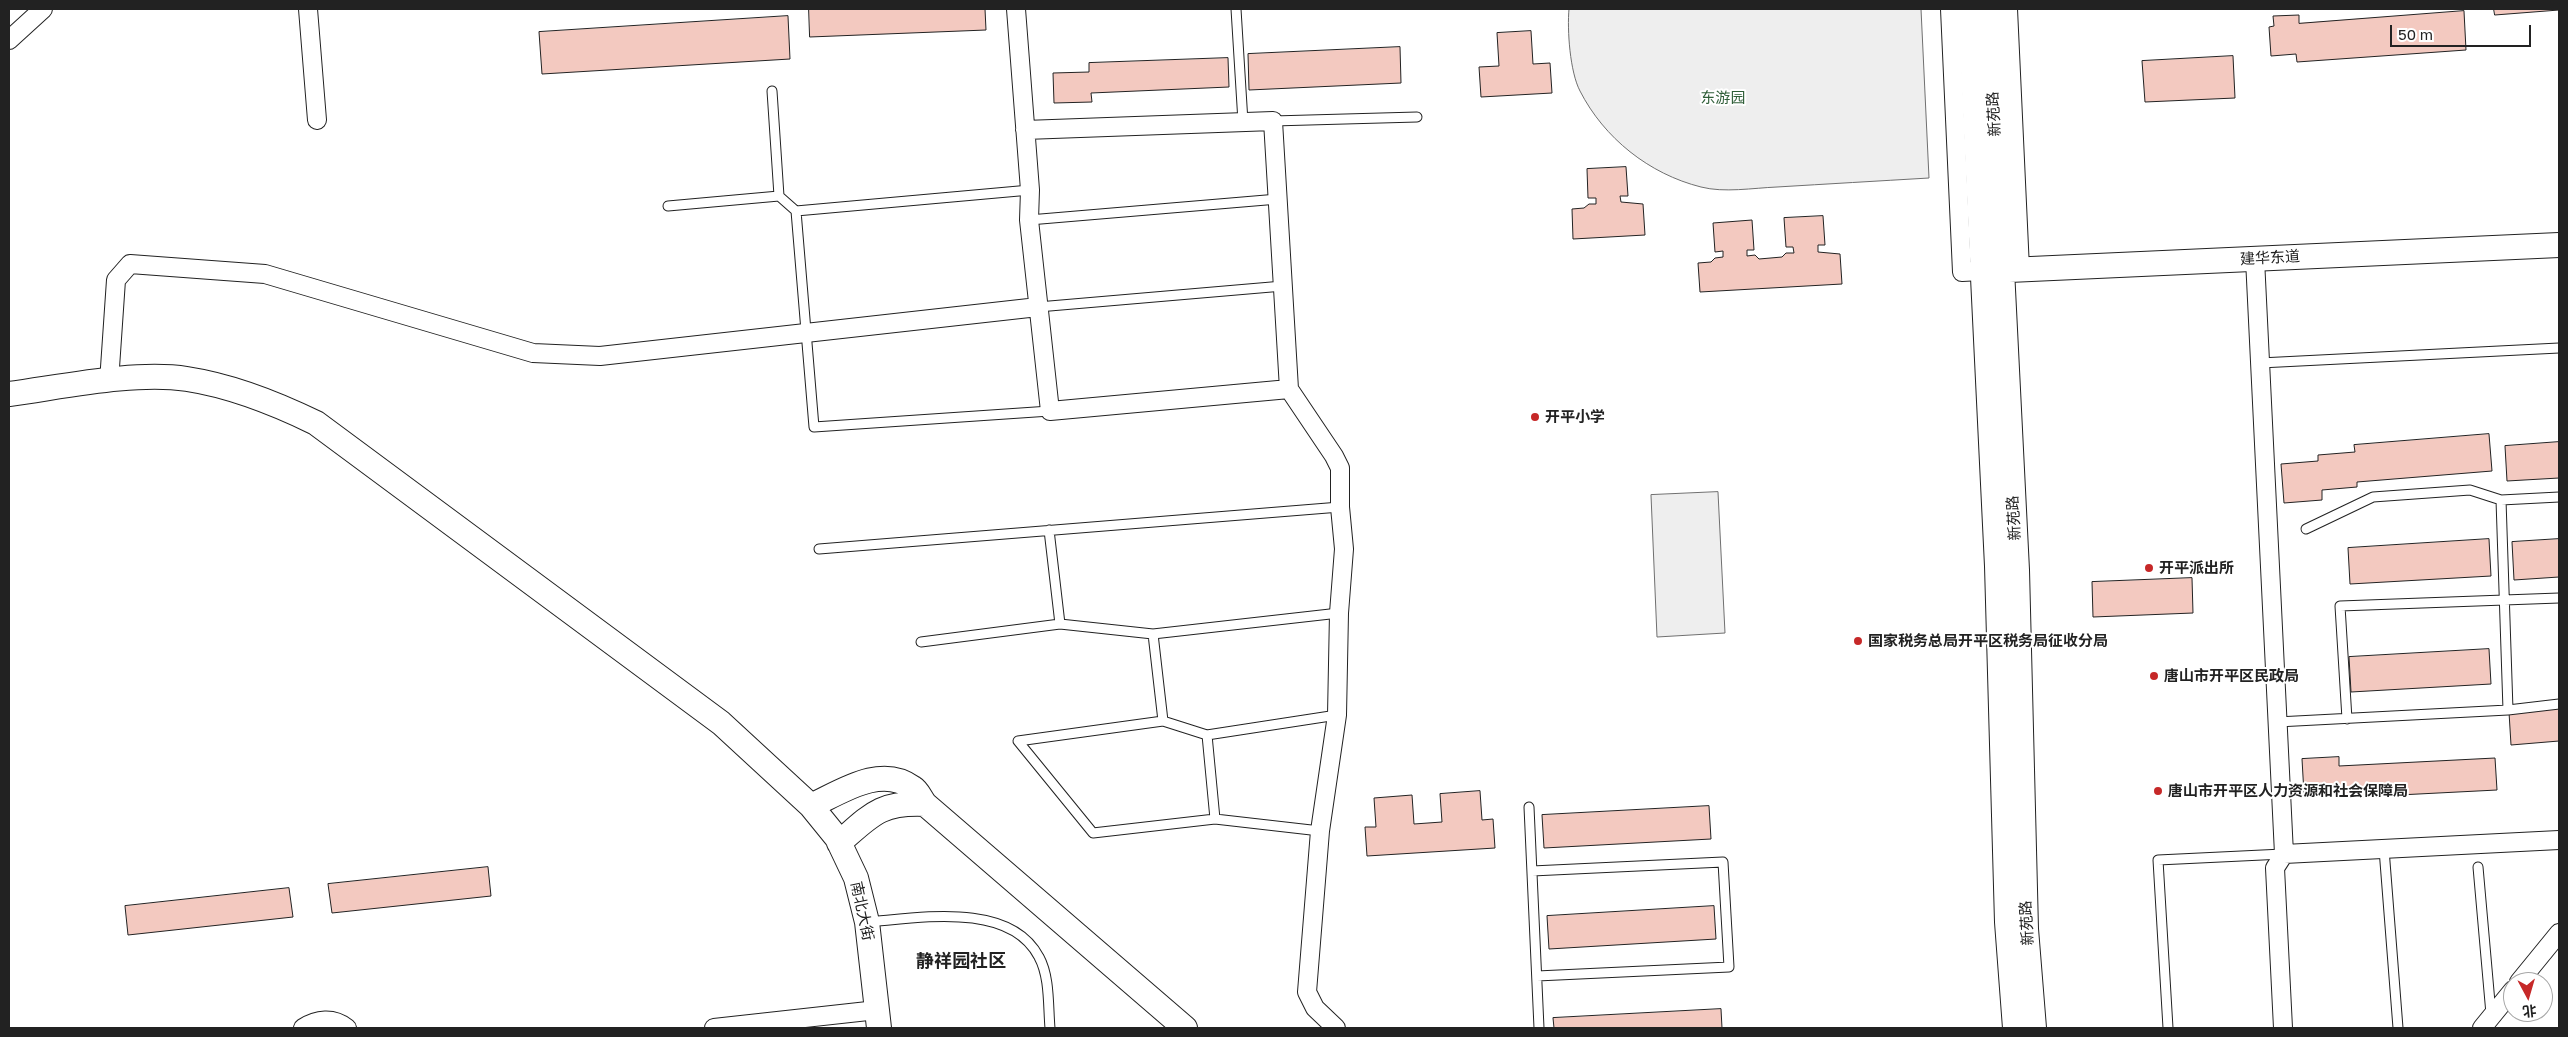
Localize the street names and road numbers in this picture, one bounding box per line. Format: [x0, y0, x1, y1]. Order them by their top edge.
street label: 新苑路 [1984, 91, 2004, 137]
street label: 建华东道 [2240, 247, 2300, 269]
street label: 新苑路 [2004, 495, 2024, 541]
street label: 南北大街 [847, 880, 877, 942]
street label: 新苑路 [2017, 900, 2037, 946]

